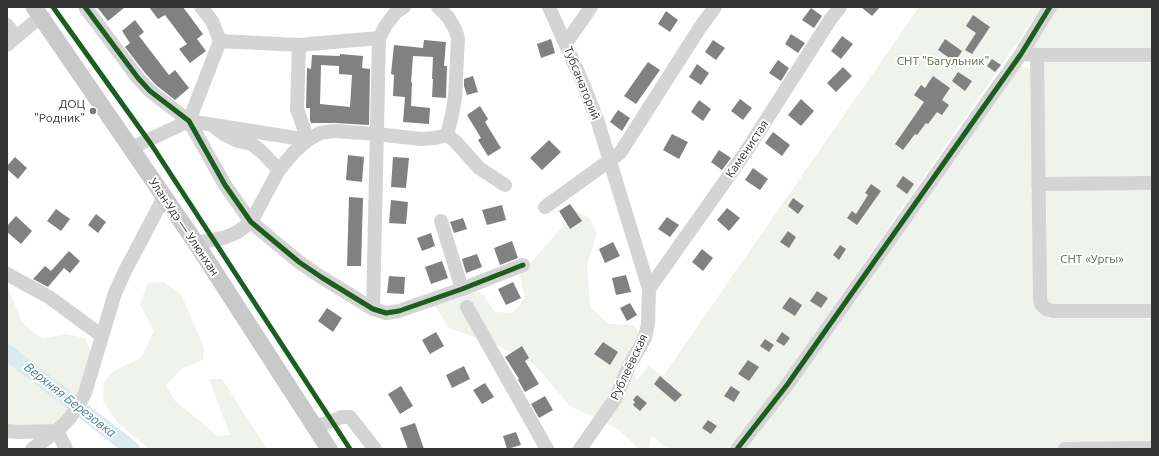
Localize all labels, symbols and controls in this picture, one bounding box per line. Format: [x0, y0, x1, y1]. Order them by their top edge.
street label: Тубсанаторий [561, 44, 603, 122]
park label: СНТ "Багульник" [897, 54, 989, 68]
place label: ДОЦ "Родник" [34, 97, 85, 125]
marker: ДОЦ "Родник" [88, 106, 98, 116]
street label: Каменистая [722, 117, 772, 181]
street label: Улан-Удэ — Улюнхан [146, 175, 222, 279]
park label: СНТ «Ургы» [1060, 252, 1124, 266]
street label: Рублеёвская [607, 332, 651, 402]
water label: Верхняя Березовка [21, 359, 119, 441]

